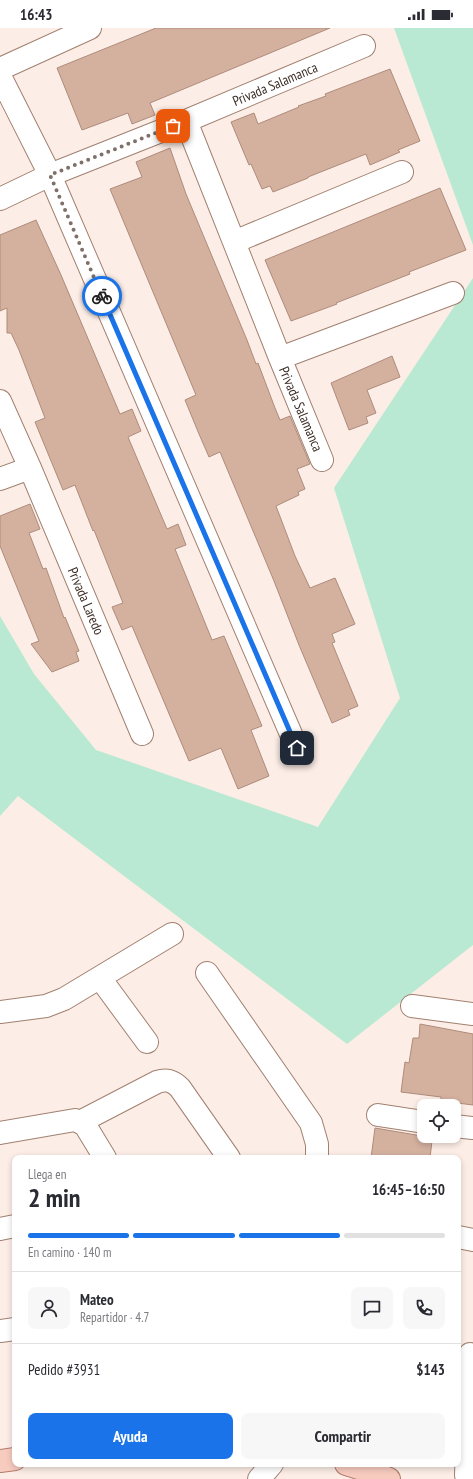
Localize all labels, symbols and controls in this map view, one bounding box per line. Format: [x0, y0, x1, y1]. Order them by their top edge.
text: 16:43 [20, 5, 52, 24]
street label: Privada Salamanca [230, 58, 320, 110]
pin [156, 109, 190, 143]
icon: bag [162, 115, 184, 137]
courier [82, 276, 122, 316]
icon: bike [91, 285, 113, 307]
street label: Privada Salamanca [275, 364, 327, 454]
street label: Privada Laredo [64, 565, 108, 637]
pin [280, 731, 314, 765]
icon: home [286, 737, 308, 759]
map controls [417, 1099, 461, 1143]
button: locate [417, 1099, 461, 1143]
text: Llega en [28, 1166, 66, 1183]
text: 16:45–16:50 [372, 1180, 445, 1199]
text: 2 min [28, 1181, 81, 1214]
text: En camino · 140 m [28, 1244, 112, 1261]
button: person [28, 1287, 70, 1329]
button: chat [351, 1287, 393, 1329]
button: phone [403, 1287, 445, 1329]
text: Mateo [80, 1290, 114, 1309]
text: Repartidor · 4.7 [80, 1309, 149, 1326]
text: Pedido #3931 [28, 1360, 100, 1379]
text: $143 [416, 1360, 445, 1379]
button: Ayuda [28, 1413, 233, 1459]
button: Compartir [241, 1413, 445, 1459]

